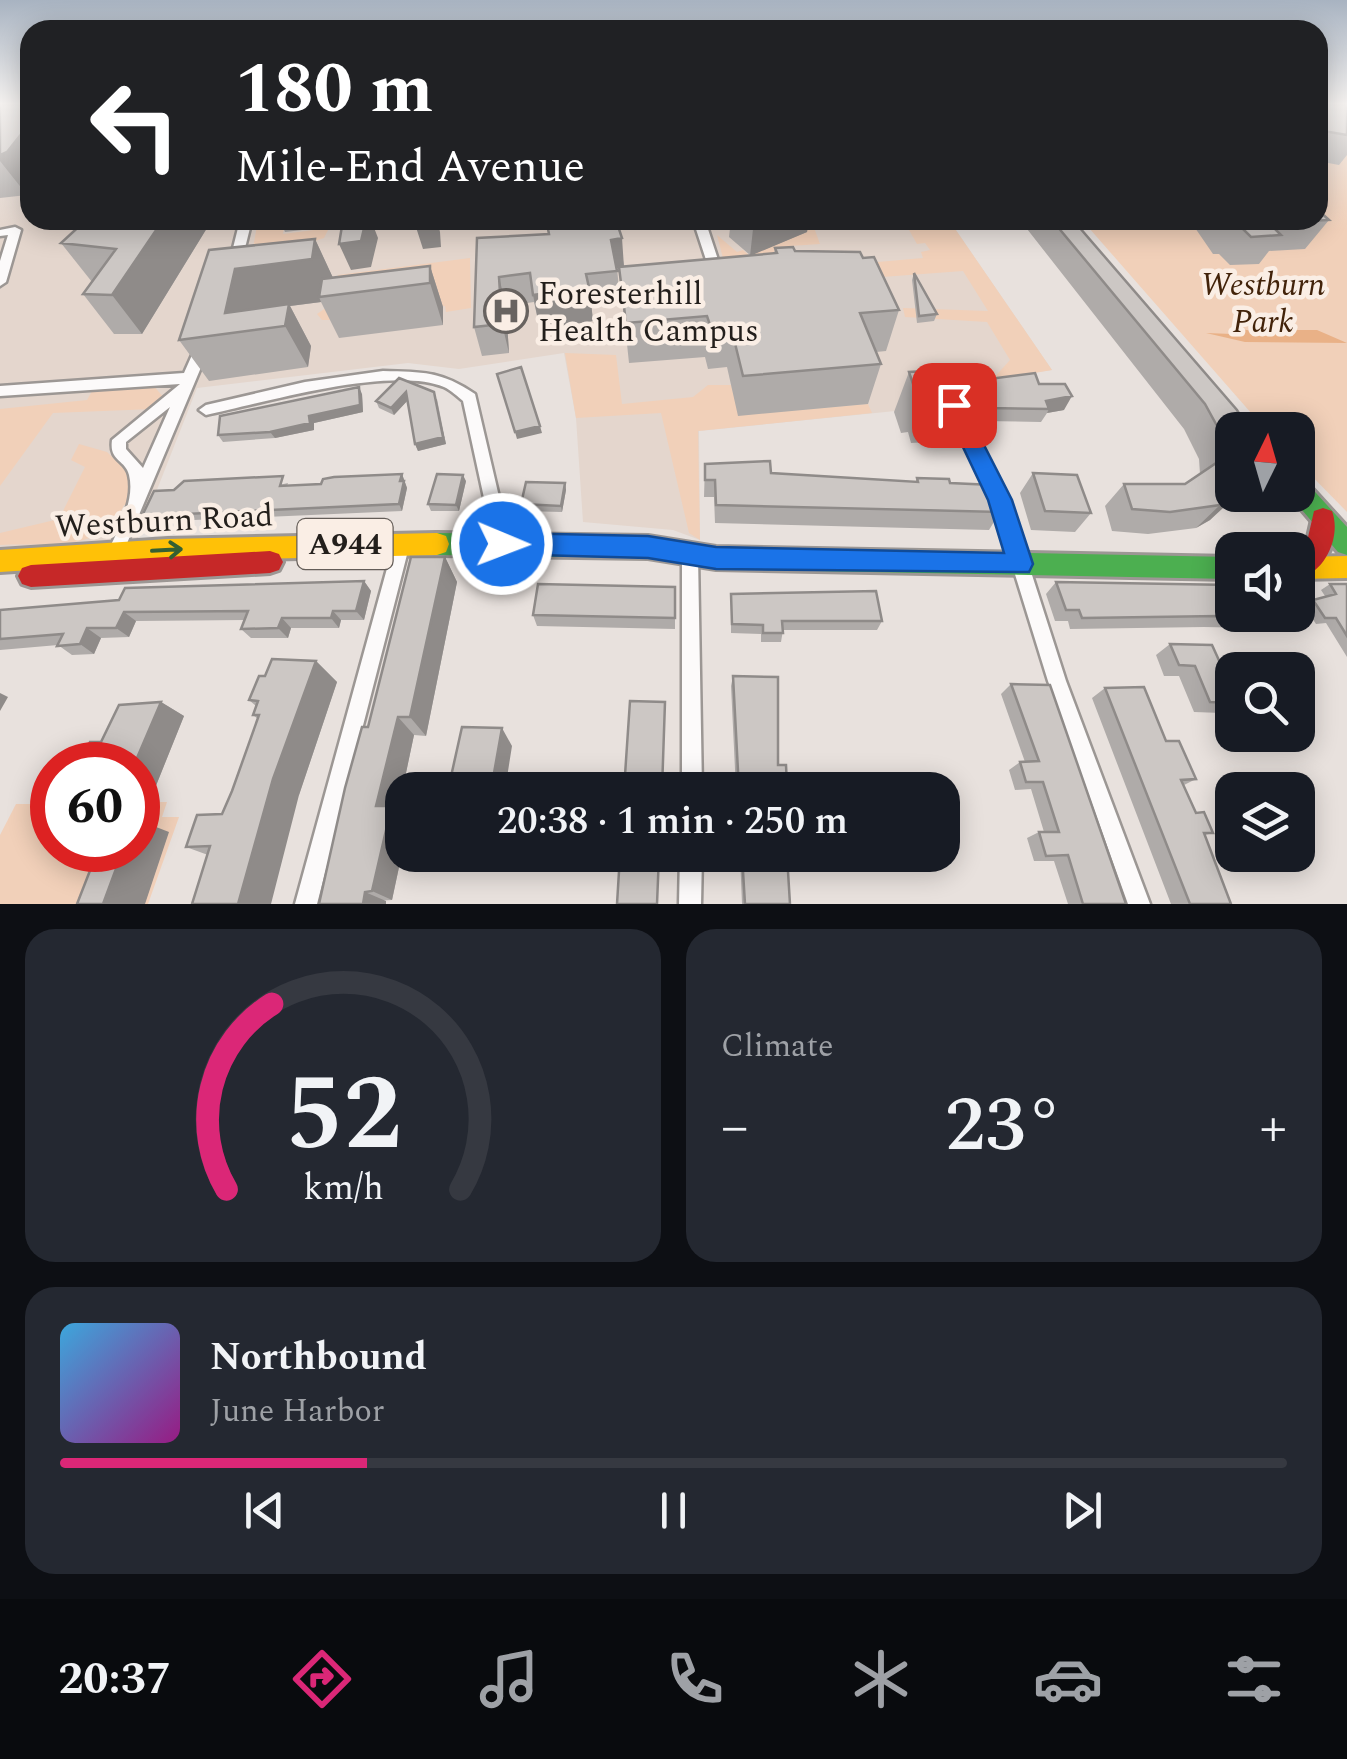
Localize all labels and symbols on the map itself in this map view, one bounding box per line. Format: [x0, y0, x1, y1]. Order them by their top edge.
park label: Westburn Park [1201, 261, 1325, 347]
place label: Foresterhill Health Campus [538, 270, 759, 356]
hospital icon: Foresterhill Health Campus [483, 288, 529, 334]
pin [912, 363, 997, 448]
north arrow [1215, 412, 1315, 512]
street label: Westburn Road [54, 491, 274, 552]
position arrow [450, 492, 554, 596]
road number: A944 [298, 519, 392, 569]
one-way arrow [151, 540, 183, 559]
speed limit sign: 60 [30, 742, 160, 872]

